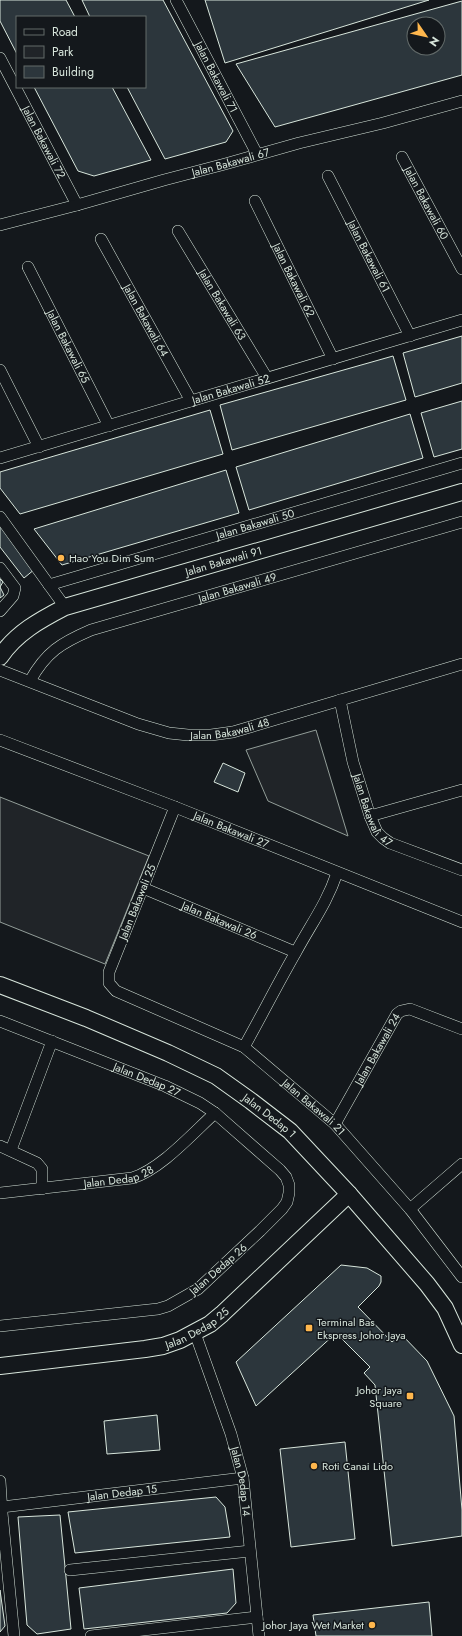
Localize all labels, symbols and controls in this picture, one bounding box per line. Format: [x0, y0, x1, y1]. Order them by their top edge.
legend [16, 16, 146, 88]
north arrow [406, 16, 446, 56]
text: Road [52, 23, 78, 41]
text: N [425, 33, 443, 50]
street label: Jalan Bakawali 71 [190, 37, 242, 116]
text: Park [52, 43, 74, 61]
text: Building [52, 63, 94, 81]
street label: Jalan Bakawali 72 [18, 101, 70, 181]
street label: Jalan Bakawali 67 [188, 144, 272, 181]
street label: Jalan Bakawali 60 [399, 162, 453, 243]
street label: Jalan Bakawali 61 [343, 215, 394, 295]
street label: Jalan Bakawali 62 [268, 238, 319, 320]
street label: Jalan Bakawali 63 [194, 264, 250, 343]
street label: Jalan Bakawali 64 [119, 279, 173, 360]
street label: Jalan Bakawali 65 [42, 305, 94, 386]
street label: Jalan Bakawali 52 [188, 370, 272, 409]
street label: Jalan Bakawali 50 [212, 505, 297, 544]
street label: Jalan Bakawali 91 [181, 542, 264, 580]
place label: Hao You Dim Sum [69, 550, 154, 566]
marker: Hao You Dim Sum [56, 553, 66, 563]
street label: Jalan Bakawali 49 [195, 568, 278, 607]
street label: Jalan Bakawali 48 [188, 714, 271, 743]
street label: Jalan Bakawali 47 [349, 770, 396, 851]
street label: Jalan Bakawali 27 [189, 807, 272, 852]
street label: Jalan Bakawali 25 [114, 862, 159, 944]
street label: Jalan Bakawali 26 [177, 896, 260, 943]
street label: Jalan Bakawali 24 [349, 1010, 404, 1090]
street label: Jalan Dedap 27 [109, 1058, 183, 1100]
street label: Jalan Bakawali 21 [277, 1073, 349, 1139]
street label: Jalan Dedap 1 [238, 1088, 300, 1141]
street label: Jalan Dedap 28 [81, 1161, 157, 1192]
street label: Jalan Dedap 26 [184, 1239, 250, 1300]
street label: Jalan Dedap 25 [161, 1303, 233, 1353]
place label: Terminal Bas Ekspress Johor Jaya [317, 1314, 406, 1343]
marker: Terminal Bas Ekspress Johor Jaya [304, 1323, 314, 1333]
place label: Johor Jaya Square [354, 1382, 402, 1411]
marker: Johor Jaya Square [405, 1391, 415, 1401]
street label: Jalan Dedap 14 [226, 1443, 255, 1518]
place label: Roti Canai Lido [322, 1458, 393, 1474]
marker: Roti Canai Lido [309, 1461, 319, 1471]
street label: Jalan Dedap 15 [84, 1480, 158, 1505]
place label: Johor Jaya Wet Market [261, 1617, 364, 1633]
marker: Johor Jaya Wet Market [367, 1620, 377, 1630]

